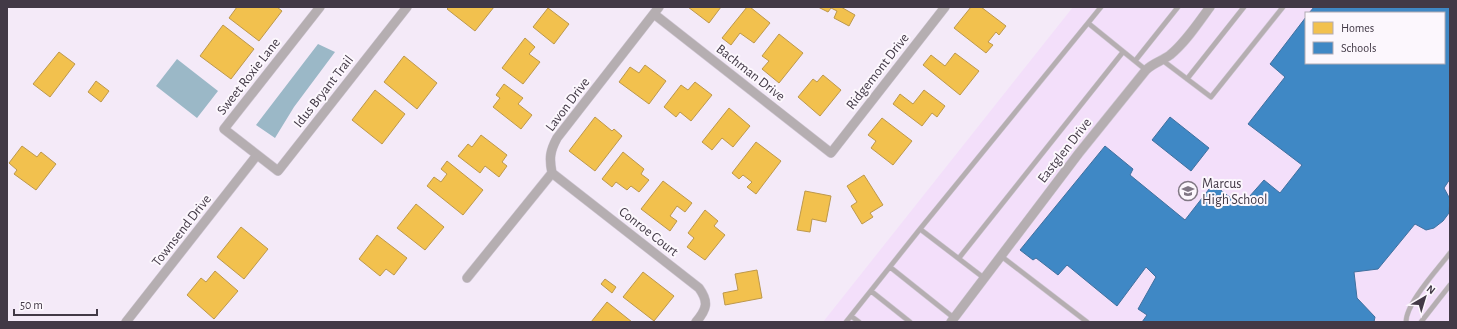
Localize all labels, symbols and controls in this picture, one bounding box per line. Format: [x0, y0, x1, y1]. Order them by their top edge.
legend [1305, 12, 1445, 64]
text: Homes [1341, 22, 1374, 34]
street label: Ridgemont Drive [844, 31, 912, 112]
street label: Sweet Roxie Lane [215, 36, 283, 118]
street label: Bachman Drive [713, 42, 787, 104]
text: Schools [1341, 42, 1376, 54]
street label: Idus Bryant Trail [291, 53, 356, 130]
street label: Lavon Drive [543, 75, 592, 134]
street label: Eastglen Drive [1035, 116, 1094, 186]
place label: Marcus High School [1202, 177, 1268, 207]
school or university icon: Marcus High School [1177, 180, 1199, 202]
street label: Townsend Drive [150, 192, 214, 269]
street label: Conroe Court [616, 204, 681, 259]
north arrow [1405, 277, 1445, 317]
text: N [1424, 283, 1437, 296]
scale bar [14, 291, 97, 317]
text: 50 m [20, 299, 43, 311]

